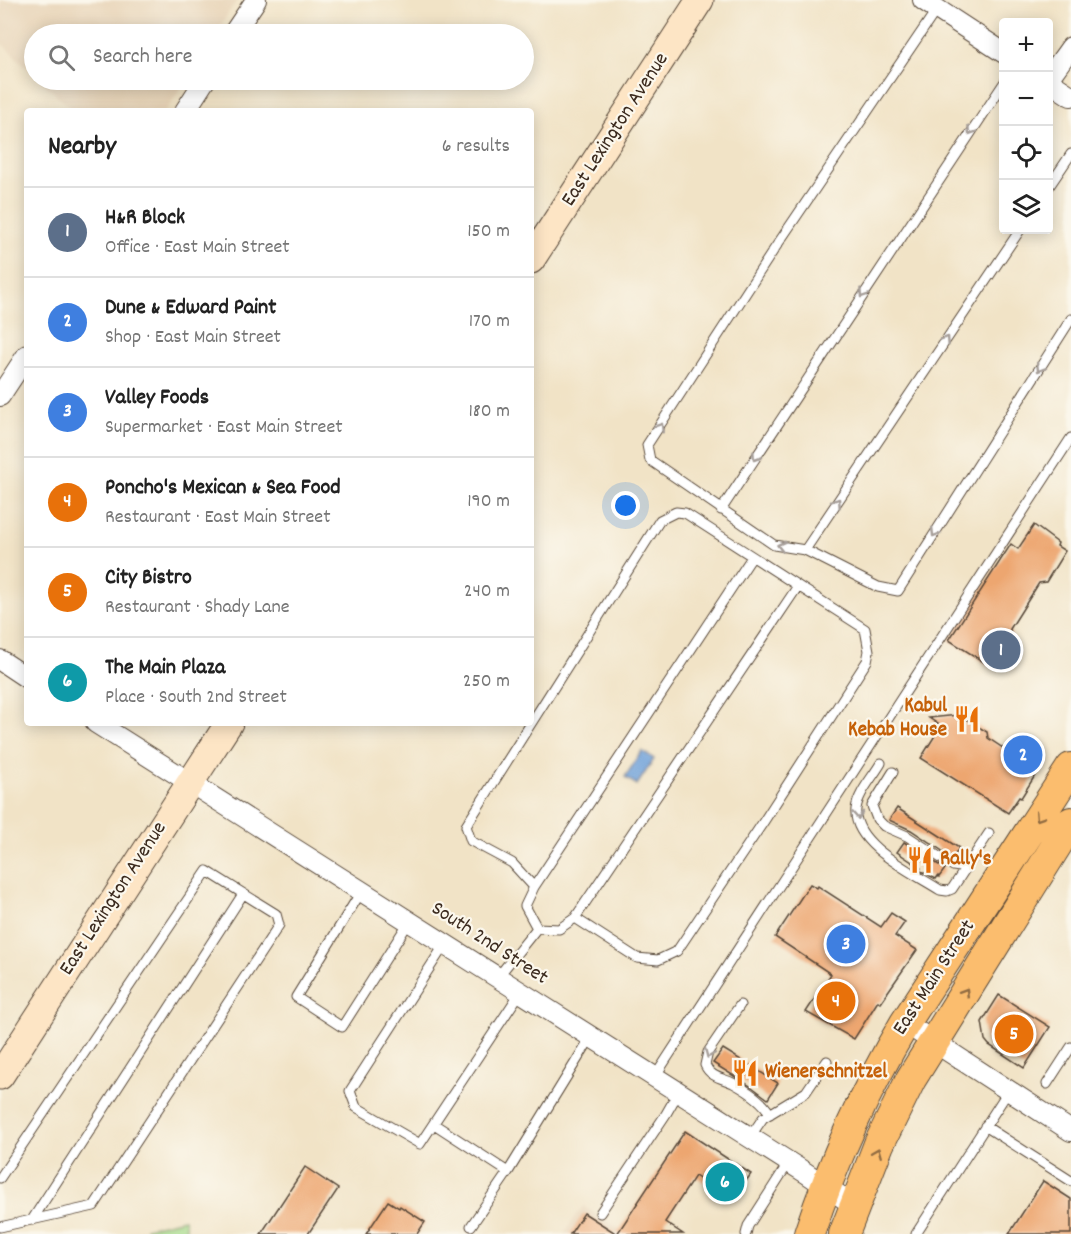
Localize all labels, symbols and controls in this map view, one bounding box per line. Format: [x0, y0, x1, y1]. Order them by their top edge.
map controls [999, 18, 1053, 234]
button: + [999, 18, 1053, 72]
search box [24, 24, 534, 90]
icon: search [45, 41, 78, 74]
text: Search here [93, 42, 192, 73]
street label: East Lexington Avenue [555, 47, 677, 213]
button: − [999, 72, 1053, 126]
one-way arrow [967, 125, 978, 136]
button: locate [999, 126, 1053, 180]
text: Nearby [48, 129, 116, 166]
text: 6 results [442, 133, 510, 161]
button: layers [999, 180, 1053, 234]
text: H&R Block [105, 203, 185, 234]
text: 1 [65, 218, 70, 246]
text: 150 m [467, 218, 510, 246]
text: Office · East Main Street [105, 234, 290, 262]
one-way arrow [859, 288, 871, 298]
text: Dune & Edward Paint [105, 293, 276, 324]
text: 2 [63, 308, 72, 336]
text: 170 m [469, 308, 510, 336]
text: Shop · East Main Street [105, 324, 281, 352]
one-way arrow [939, 336, 950, 347]
one-way arrow [1036, 362, 1047, 373]
text: Valley Foods [105, 383, 209, 414]
text: 3 [63, 398, 72, 426]
text: 180 m [468, 398, 510, 426]
text: Supermarket · East Main Street [105, 414, 343, 442]
one-way arrow [652, 422, 663, 433]
one-way arrow [752, 450, 763, 461]
text: Poncho's Mexican & Sea Food [105, 473, 341, 504]
text: 4 [63, 488, 72, 516]
text: 190 m [467, 488, 510, 516]
your location [611, 491, 640, 520]
one-way arrow [830, 497, 841, 508]
text: Restaurant · East Main Street [105, 504, 331, 532]
one-way arrow [931, 526, 942, 537]
one-way arrow [776, 541, 786, 554]
text: City Bistro [105, 563, 192, 594]
text: 5 [63, 578, 72, 606]
text: 240 m [464, 578, 510, 606]
text: Restaurant · Shady Lane [105, 594, 290, 622]
pin: 1 [982, 628, 1020, 672]
text: The Main Plaza [105, 653, 225, 684]
text: 6 [63, 668, 72, 696]
text: 250 m [463, 668, 510, 696]
text: Place · South 2nd Street [105, 684, 287, 712]
place label: Kabul Kebab House [848, 692, 948, 746]
restaurant icon: Kabul Kebab House [952, 704, 982, 734]
pin: 2 [1004, 732, 1042, 777]
one-way arrow [851, 810, 864, 820]
one-way arrow [1035, 810, 1046, 821]
street label: East Lexington Avenue [53, 816, 175, 982]
restaurant icon: Rally's [905, 845, 935, 875]
place label: Rally's [940, 845, 992, 875]
street label: South 2nd Street [424, 895, 554, 993]
street label: East Main Street [886, 914, 984, 1042]
pin: 3 [826, 922, 866, 966]
pin: 4 [816, 978, 856, 1024]
one-way arrow [958, 988, 970, 998]
pin: 5 [994, 1012, 1034, 1056]
one-way arrow [704, 1047, 716, 1058]
restaurant icon: Wienerschnitzel [730, 1058, 760, 1088]
place label: Wienerschnitzel [765, 1058, 888, 1088]
one-way arrow [869, 1147, 882, 1157]
pin: 6 [706, 1160, 744, 1204]

